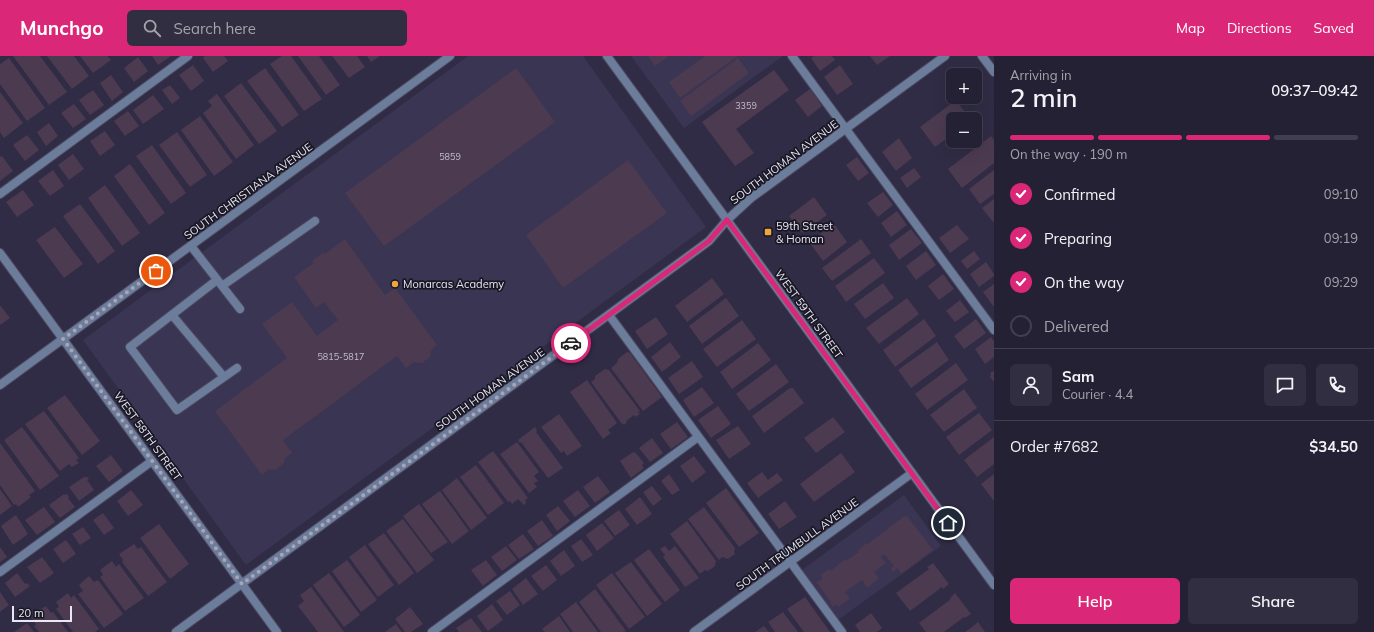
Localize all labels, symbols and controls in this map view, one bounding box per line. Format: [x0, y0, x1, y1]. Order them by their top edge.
search box [127, 10, 407, 46]
text: Munchgo [20, 16, 103, 40]
icon: search [141, 17, 163, 39]
text: Search here [173, 19, 256, 38]
text: Map [1176, 19, 1205, 37]
text: Directions [1227, 19, 1292, 37]
text: Saved [1314, 19, 1354, 37]
text: Arriving in [1010, 67, 1072, 83]
map controls [946, 68, 982, 148]
button: + [946, 68, 982, 104]
text: 2 min [1010, 81, 1078, 114]
text: 09:37–09:42 [1271, 81, 1358, 100]
house number: 3359 [735, 100, 757, 111]
button: − [946, 112, 982, 148]
street label: SOUTH HOMAN AVENUE [727, 117, 841, 207]
street label: SOUTH CHRISTIANA AVENUE [181, 140, 315, 242]
text: On the way · 190 m [1010, 146, 1127, 162]
house number: 5859 [439, 151, 461, 162]
icon: check [1010, 183, 1032, 205]
text: Confirmed [1044, 185, 1115, 204]
text: 09:10 [1324, 186, 1358, 202]
place label: 59th Street & Homan [776, 219, 833, 246]
marker: 59th Street & Homan [763, 227, 773, 237]
icon: check [1010, 227, 1032, 249]
text: Preparing [1044, 229, 1112, 248]
text: 09:19 [1324, 230, 1358, 246]
pin [139, 254, 173, 288]
icon: bag [145, 260, 167, 282]
street label: WEST 59TH STREET [772, 267, 846, 361]
icon: check [1010, 271, 1032, 293]
text: On the way [1044, 273, 1124, 292]
text: 09:29 [1324, 274, 1358, 290]
place label: Monarcas Academy [403, 277, 504, 291]
marker: Monarcas Academy [390, 279, 400, 289]
text: Delivered [1044, 317, 1109, 336]
courier [551, 323, 591, 363]
icon: car [560, 332, 582, 354]
street label: SOUTH HOMAN AVENUE [433, 345, 547, 433]
house number: 5815-5817 [317, 351, 365, 362]
button: person [1010, 364, 1052, 406]
button: chat [1264, 364, 1306, 406]
button: phone [1316, 364, 1358, 406]
text: Sam [1062, 367, 1094, 386]
text: Courier · 4.4 [1062, 386, 1133, 402]
street label: WEST 58TH STREET [111, 389, 185, 483]
text: Order #7682 [1010, 437, 1098, 456]
text: $34.50 [1309, 437, 1358, 456]
street label: SOUTH TRUMBULL AVENUE [733, 495, 861, 593]
pin [931, 506, 965, 540]
icon: home [937, 512, 959, 534]
button: Help [1010, 578, 1180, 624]
button: Share [1188, 578, 1358, 624]
scale bar [12, 604, 72, 623]
text: 20 m [18, 606, 44, 620]

